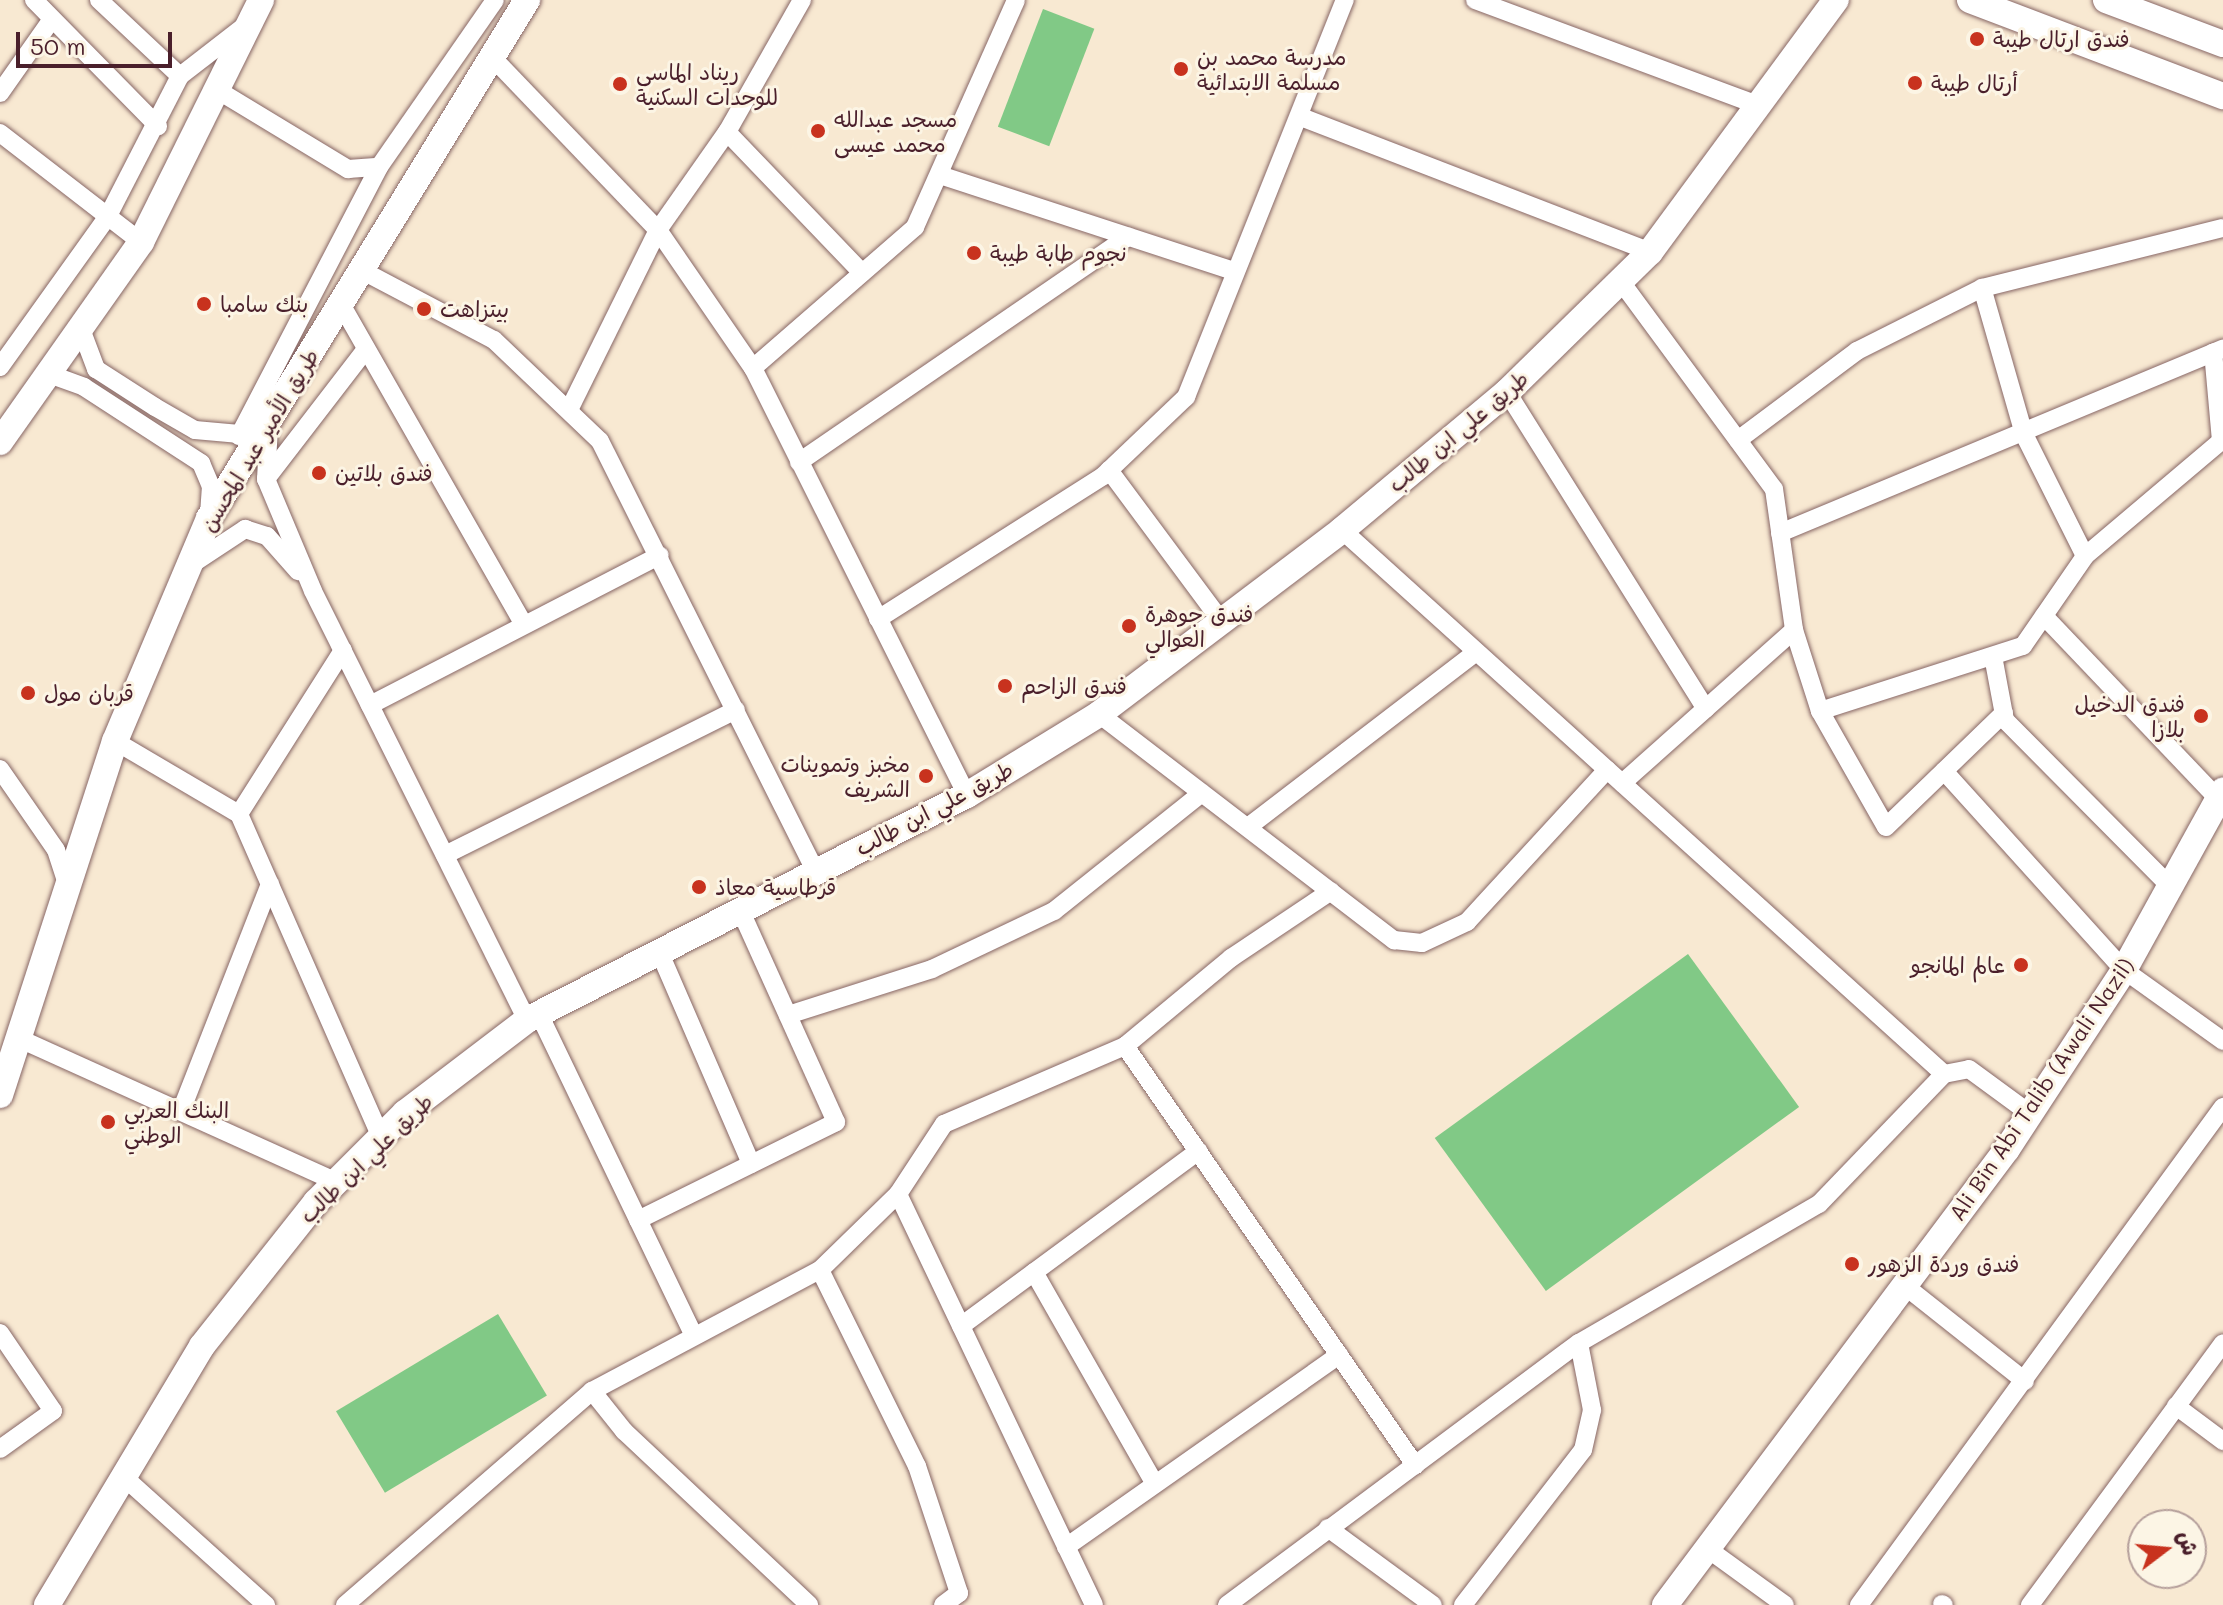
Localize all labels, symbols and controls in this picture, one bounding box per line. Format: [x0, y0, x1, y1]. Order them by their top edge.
scale bar [20, 16, 176, 66]
place label: فندق ارتال طيبة [1993, 26, 2130, 52]
text: 50 m [30, 30, 86, 61]
marker: فندق ارتال طيبة [1968, 30, 1986, 48]
place label: مدرسة محمد بن مسلمة الابتدائية [1197, 43, 1346, 94]
place label: ريناد الماسي للوحدات السكنية [636, 58, 778, 110]
marker: مدرسة محمد بن مسلمة الابتدائية [1172, 60, 1190, 78]
place label: أرتال طيبة [1931, 70, 2018, 96]
marker: أرتال طيبة [1906, 74, 1924, 92]
marker: ريناد الماسي للوحدات السكنية [611, 75, 629, 93]
place label: مسجد عبدالله محمد عيسى [834, 105, 957, 156]
marker: مسجد عبدالله محمد عيسى [809, 122, 827, 140]
place label: نجوم طابة طيبة [990, 240, 1127, 266]
marker: نجوم طابة طيبة [965, 244, 983, 262]
place label: بنك سامبا [220, 291, 308, 317]
marker: بنك سامبا [195, 295, 213, 313]
place label: بيتزاهت [440, 296, 509, 322]
marker: بيتزاهت [415, 300, 433, 318]
street label: طريق الأمير عبد المحسن [194, 344, 324, 536]
street label: طريق علي ابن طالب [1383, 365, 1533, 497]
place label: فندق بلاتين [335, 460, 433, 486]
marker: فندق بلاتين [310, 464, 328, 482]
place label: فندق جوهرة العوالي [1145, 600, 1253, 652]
marker: فندق جوهرة العوالي [1120, 617, 1138, 635]
place label: فندق الزاحم [1021, 673, 1127, 699]
marker: فندق الزاحم [996, 677, 1014, 695]
place label: قربان مول [44, 680, 134, 706]
marker: قربان مول [19, 684, 37, 702]
place label: فندق الدخيل بلازا [2075, 690, 2185, 742]
marker: فندق الدخيل بلازا [2192, 707, 2210, 725]
place label: مخبز وتموينات الشريف [780, 750, 910, 802]
street label: طريق علي ابن طالب [851, 755, 1017, 861]
marker: مخبز وتموينات الشريف [917, 767, 935, 785]
place label: قرطاسية معاذ [715, 874, 836, 900]
marker: قرطاسية معاذ [690, 878, 708, 896]
place label: عالم المانجو [1911, 952, 2005, 978]
street label: Ali Bin Abi Talib (Awali Nazil) [1943, 953, 2139, 1225]
marker: عالم المانجو [2012, 956, 2030, 974]
street label: طريق علي ابن طالب [294, 1088, 438, 1228]
place label: البنك العربي الوطني [124, 1096, 229, 1148]
marker: البنك العربي الوطني [99, 1113, 117, 1131]
place label: فندق وردة الزهور [1868, 1251, 2019, 1277]
marker: فندق وردة الزهور [1843, 1255, 1861, 1273]
north arrow [2127, 1509, 2207, 1589]
text: ش [2171, 1527, 2206, 1558]

